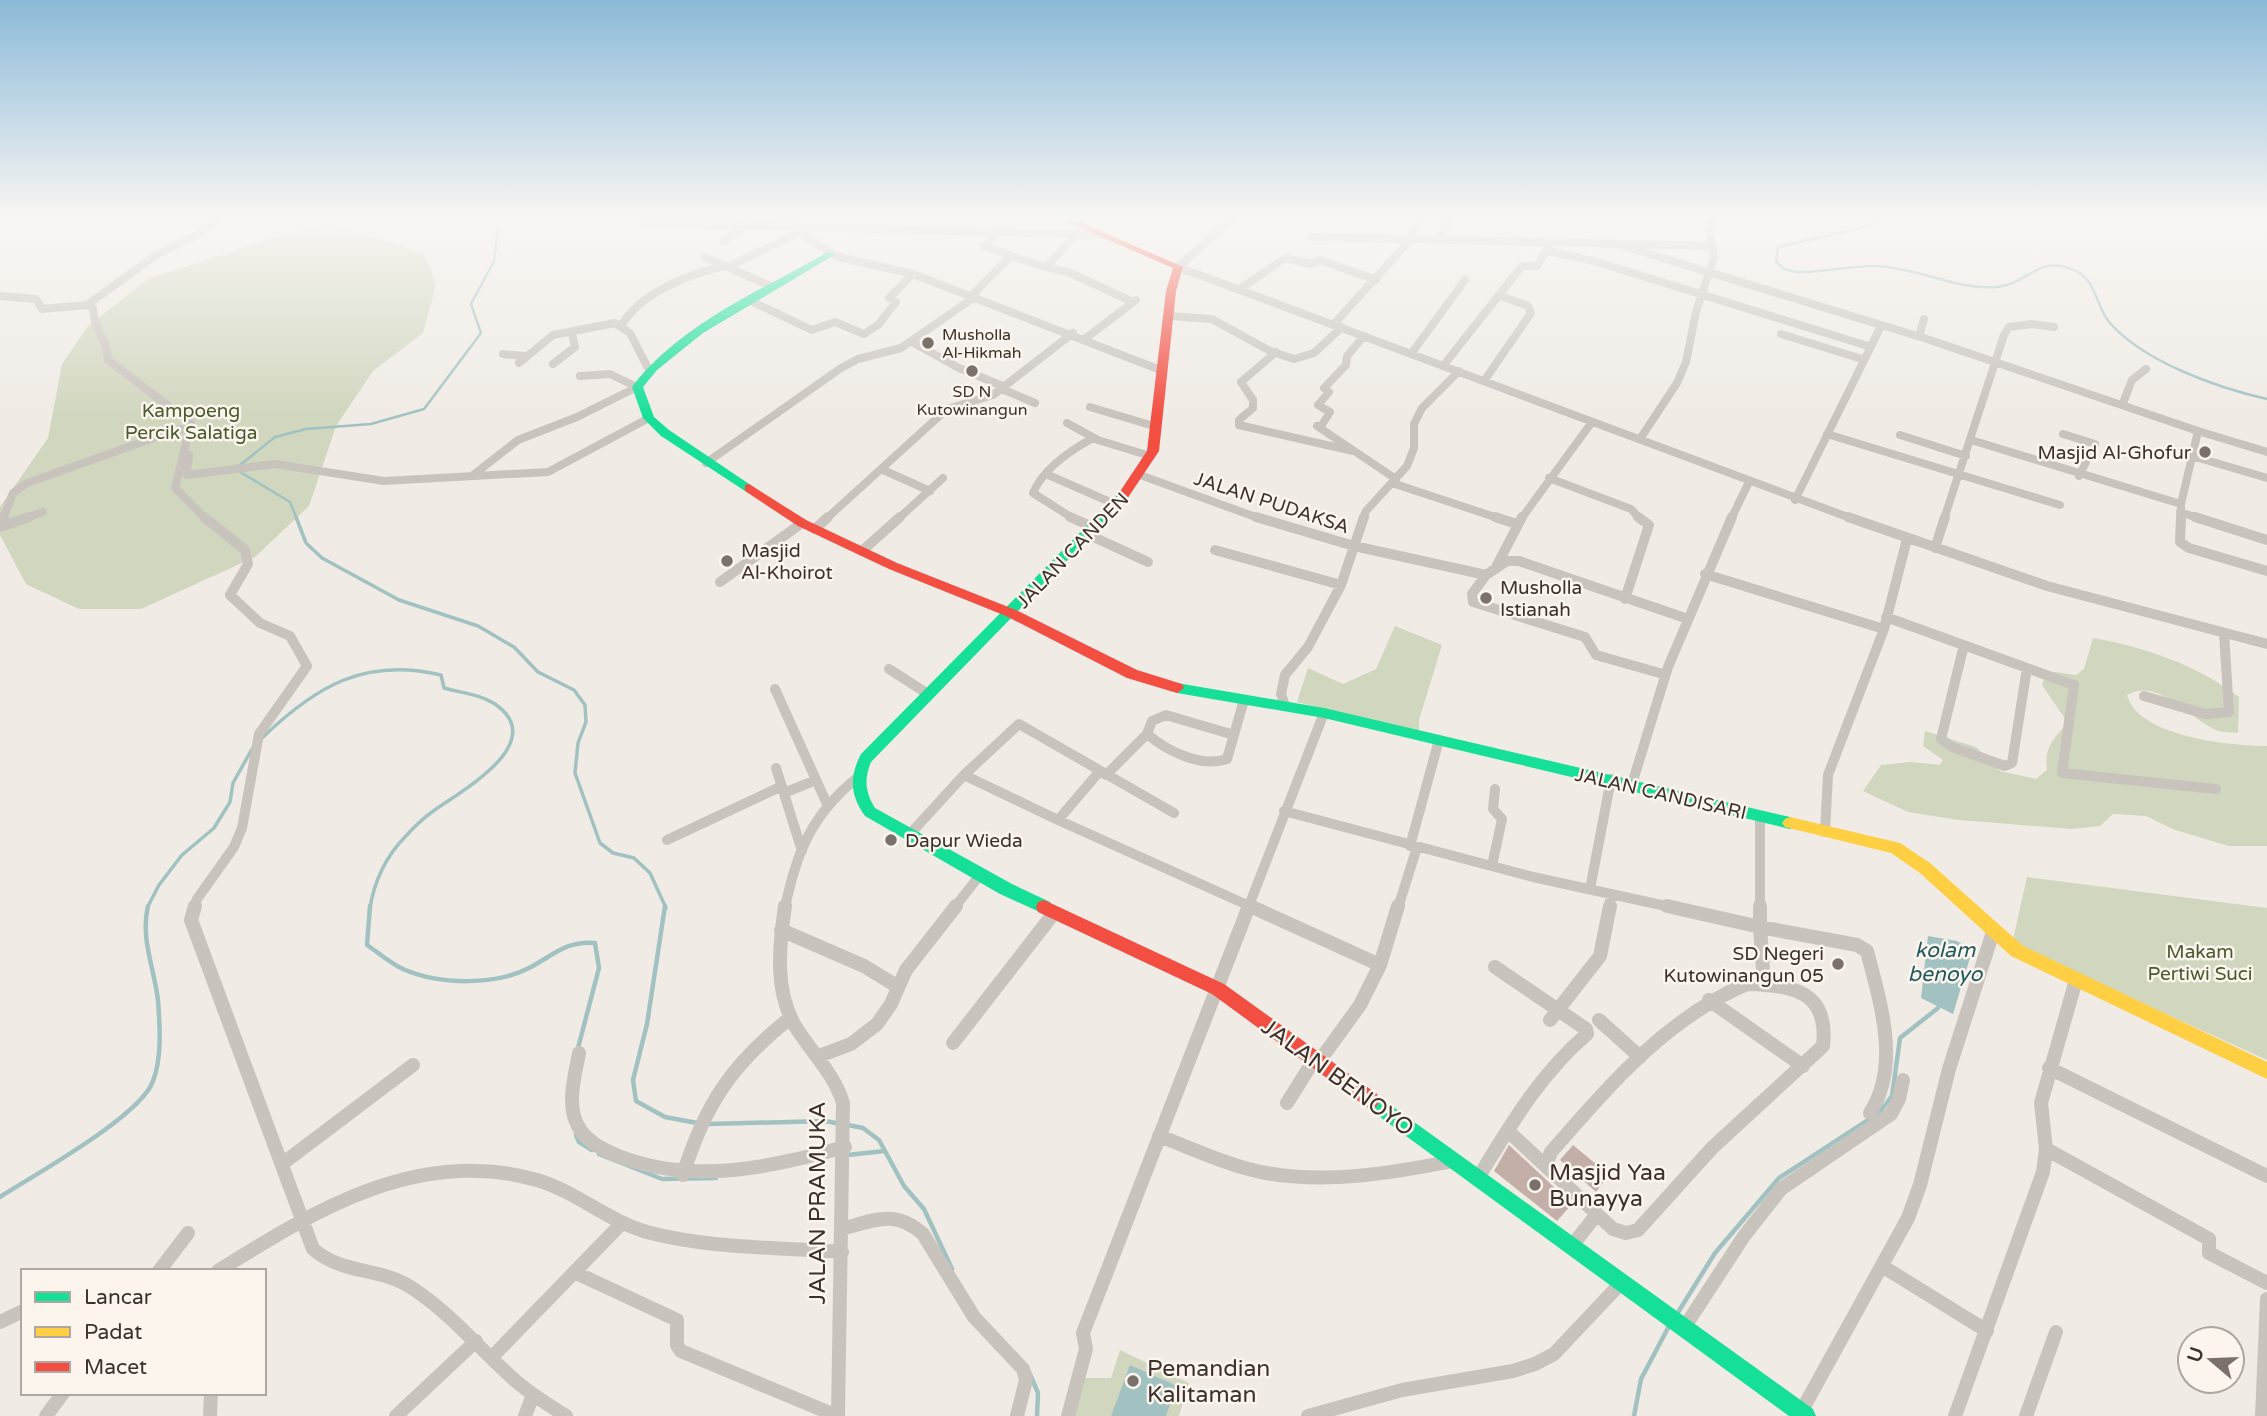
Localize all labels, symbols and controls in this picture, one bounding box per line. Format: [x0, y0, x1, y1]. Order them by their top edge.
place label: Musholla Al-Hikmah [942, 325, 1021, 363]
marker: Musholla Al-Hikmah [920, 335, 936, 351]
marker: SD N Kutowinangun [964, 363, 980, 379]
place label: SD N Kutowinangun [917, 382, 1027, 420]
park label: Kampoeng Percik Salatiga [125, 400, 257, 444]
place label: Masjid Al-Ghofur [2037, 442, 2192, 464]
marker: Masjid Al-Ghofur [2197, 444, 2213, 460]
street label: JALAN PUDAKSA [1191, 467, 1352, 538]
street label: JALAN CANDEN [1012, 488, 1134, 613]
place label: Masjid Al-Khoirot [741, 540, 833, 584]
marker: Masjid Al-Khoirot [719, 553, 735, 569]
place label: Musholla Istianah [1500, 577, 1582, 621]
marker: Musholla Istianah [1478, 590, 1494, 606]
street label: JALAN CANDISARI [1573, 764, 1749, 824]
place label: Dapur Wieda [905, 830, 1023, 852]
marker: Dapur Wieda [883, 832, 899, 848]
water label: kolam benoyo [1908, 938, 1983, 987]
park label: Makam Pertiwi Suci [2147, 941, 2253, 985]
place label: SD Negeri Kutowinangun 05 [1664, 943, 1824, 987]
marker: SD Negeri Kutowinangun 05 [1830, 956, 1846, 972]
street label: JALAN BENOYO [1256, 1013, 1419, 1143]
street label: JALAN PRAMUKA [804, 1101, 832, 1305]
place label: Masjid Yaa Bunayya [1549, 1159, 1666, 1213]
marker: Masjid Yaa Bunayya [1527, 1177, 1543, 1193]
legend [21, 1269, 266, 1395]
text: Lancar [84, 1285, 152, 1310]
text: Padat [84, 1320, 142, 1345]
north arrow [2176, 1325, 2246, 1395]
text: U [2183, 1344, 2209, 1365]
text: Macet [84, 1355, 147, 1380]
place label: Pemandian Kalitaman [1147, 1355, 1270, 1409]
marker: Pemandian Kalitaman [1125, 1373, 1141, 1389]

